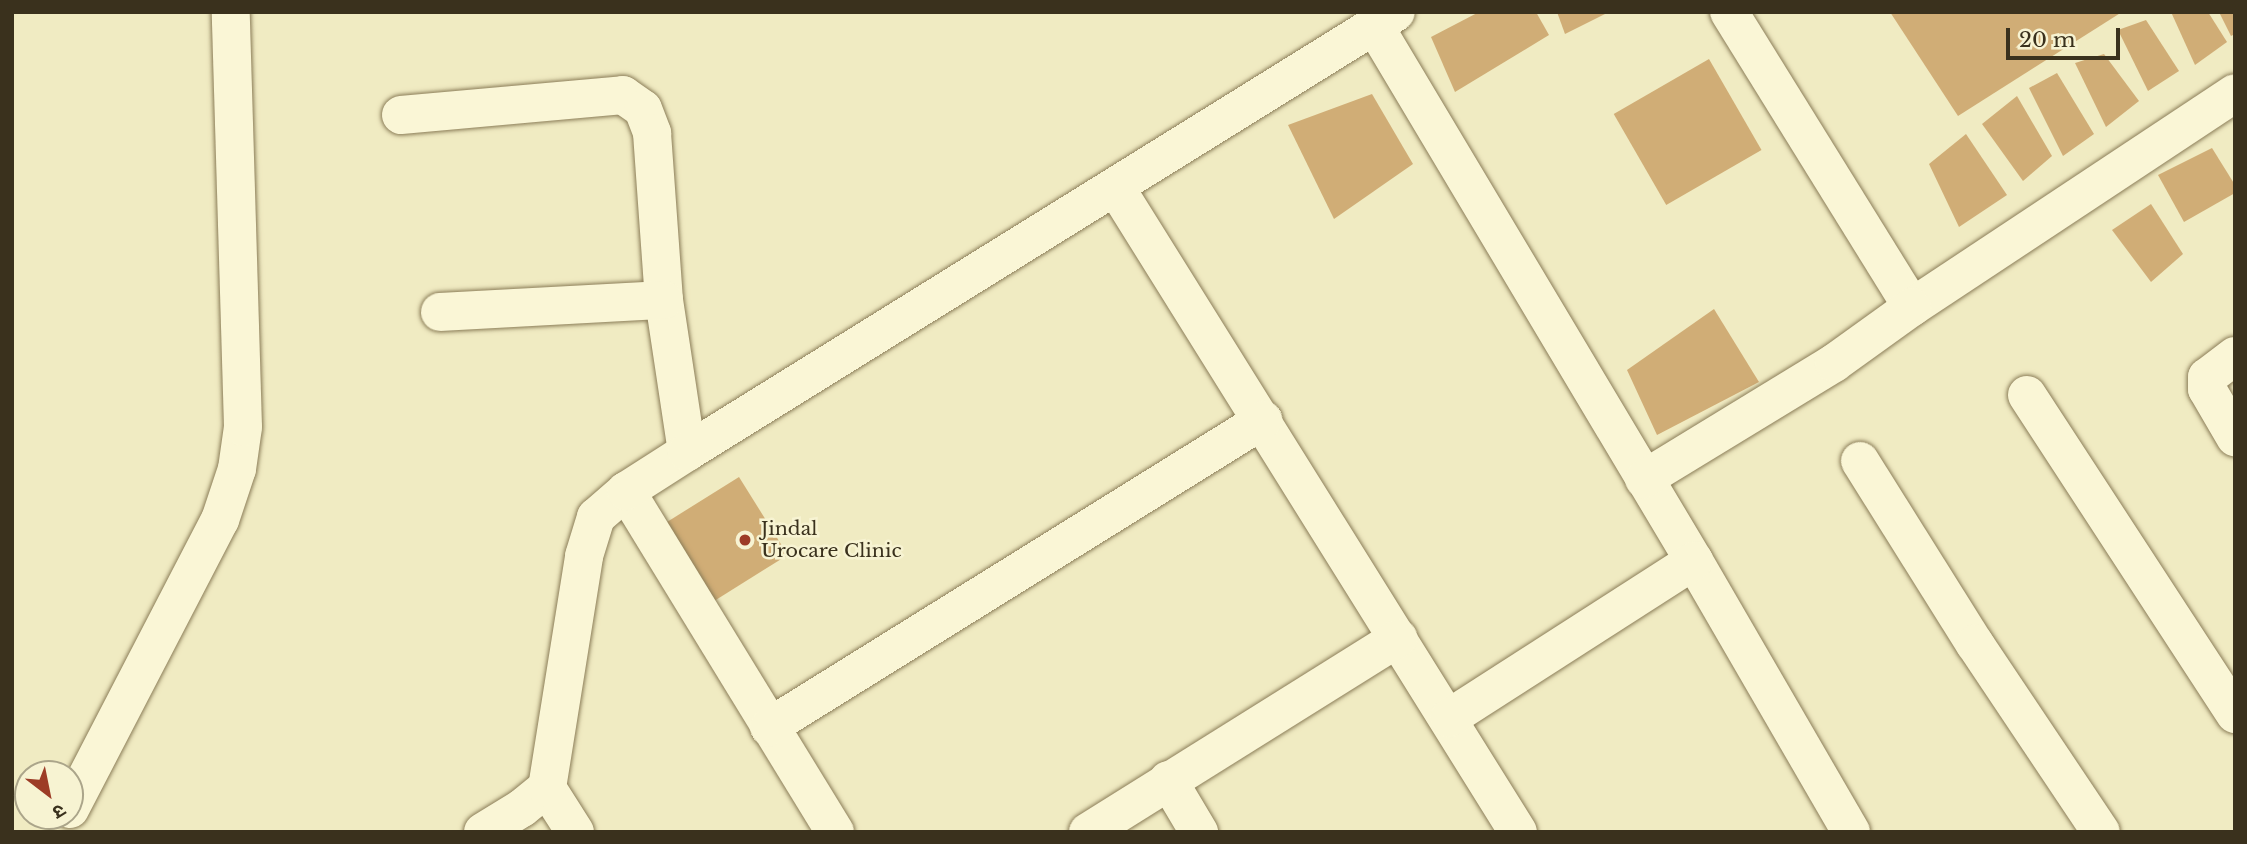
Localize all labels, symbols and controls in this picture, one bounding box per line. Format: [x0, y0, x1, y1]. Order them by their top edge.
scale bar [2009, 14, 2123, 58]
text: 20 m [2019, 27, 2076, 53]
place label: Jindal Urocare Clinic [761, 518, 902, 562]
marker: Jindal Urocare Clinic [735, 530, 755, 550]
north arrow [14, 760, 84, 830]
text: उ [49, 799, 70, 824]

